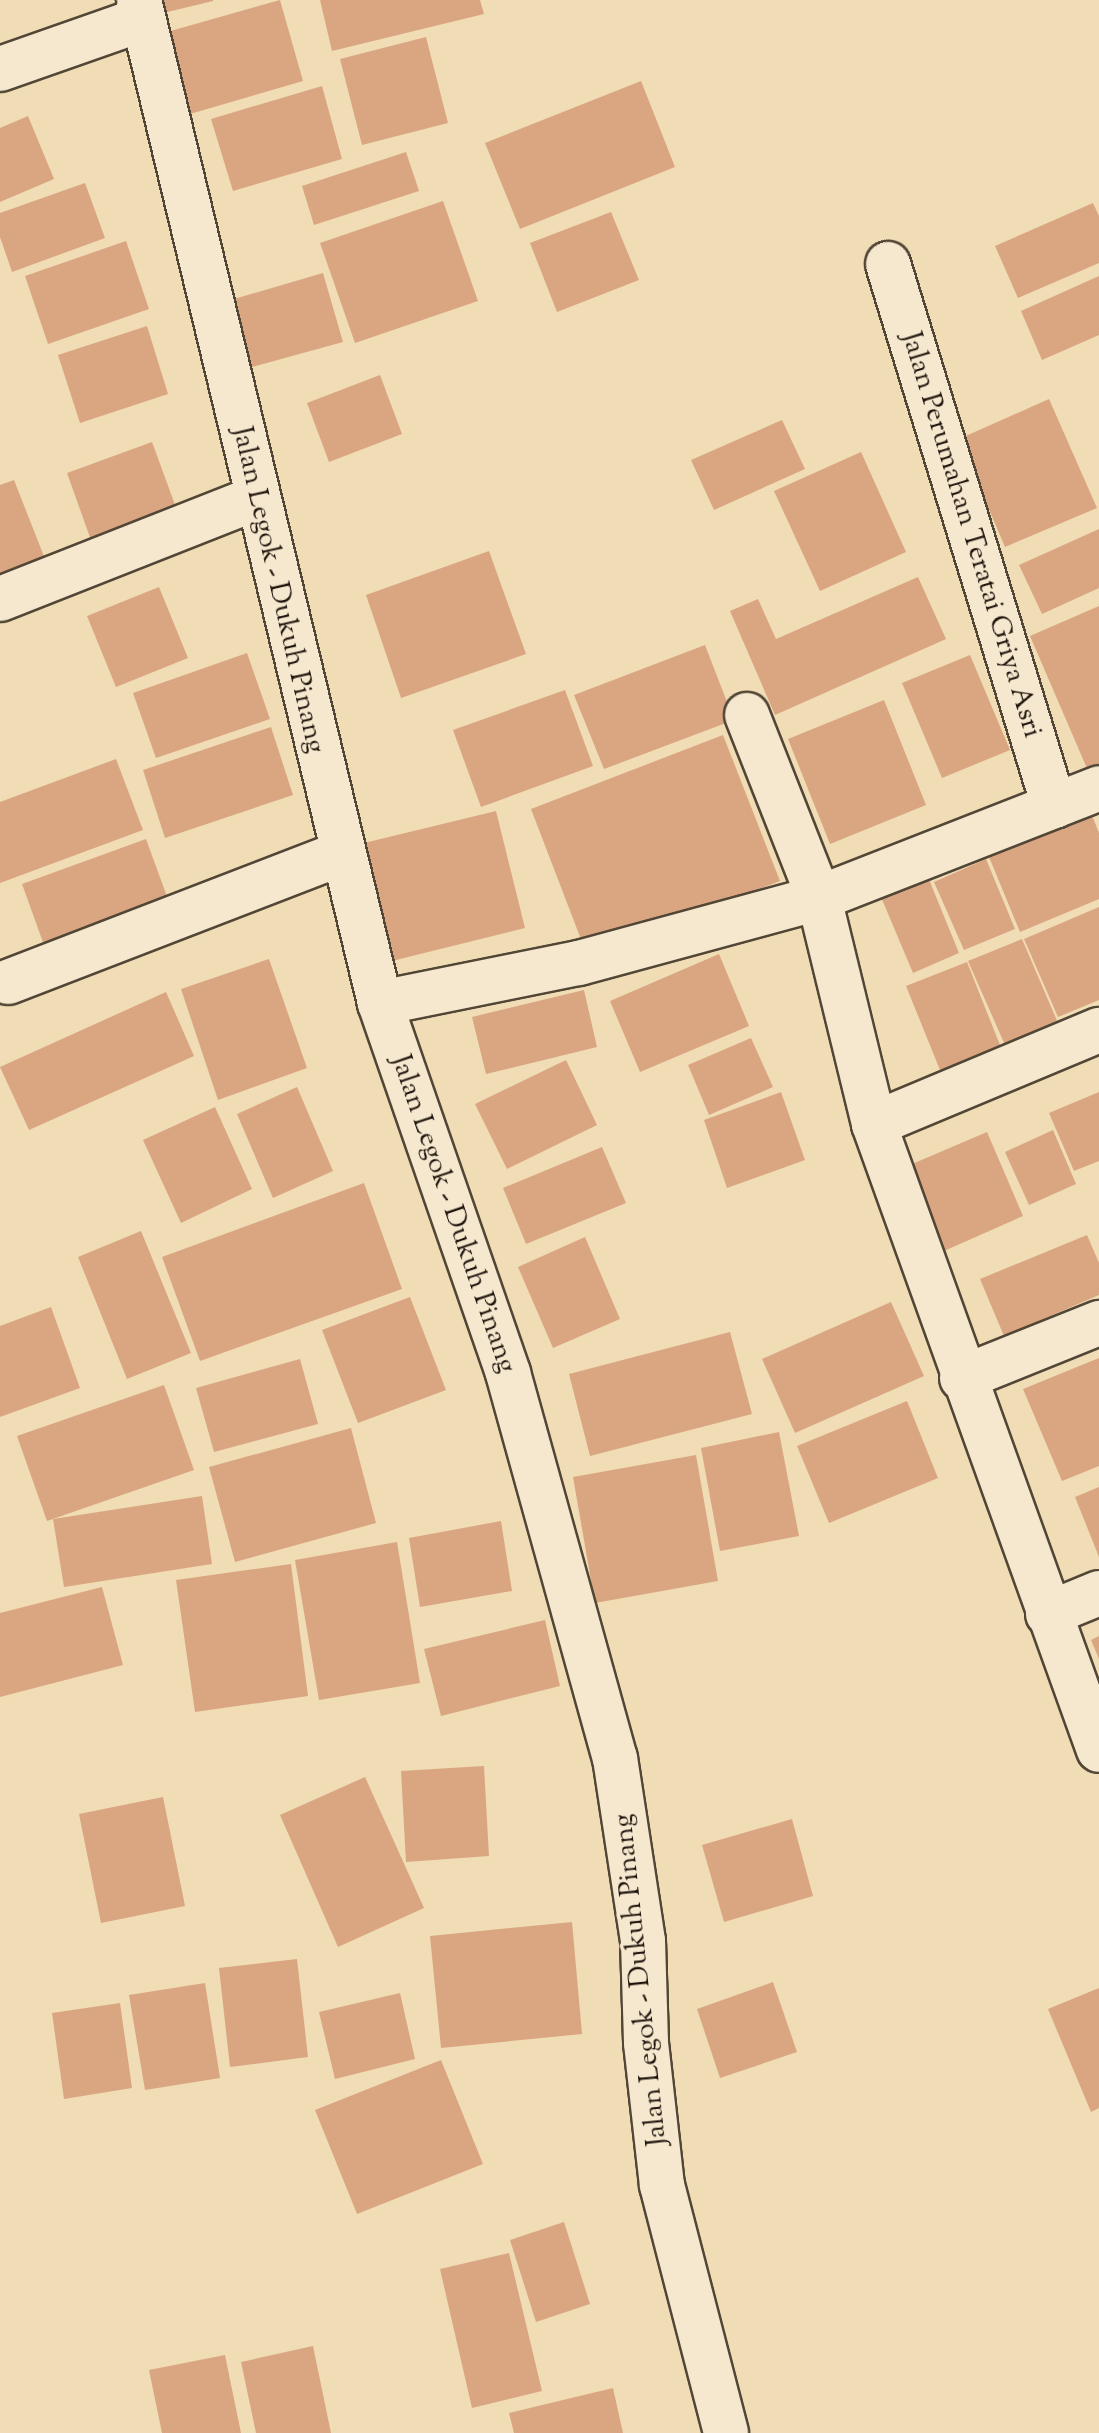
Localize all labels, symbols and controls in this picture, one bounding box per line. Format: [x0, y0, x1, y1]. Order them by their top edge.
street label: Jalan Perumahan Teratai Griya Asri [893, 328, 1049, 742]
street label: Jalan Legok - Dukuh Pinang [224, 424, 332, 756]
street label: Jalan Legok - Dukuh Pinang [383, 1051, 523, 1377]
street label: Jalan Legok - Dukuh Pinang [607, 1812, 675, 2148]

